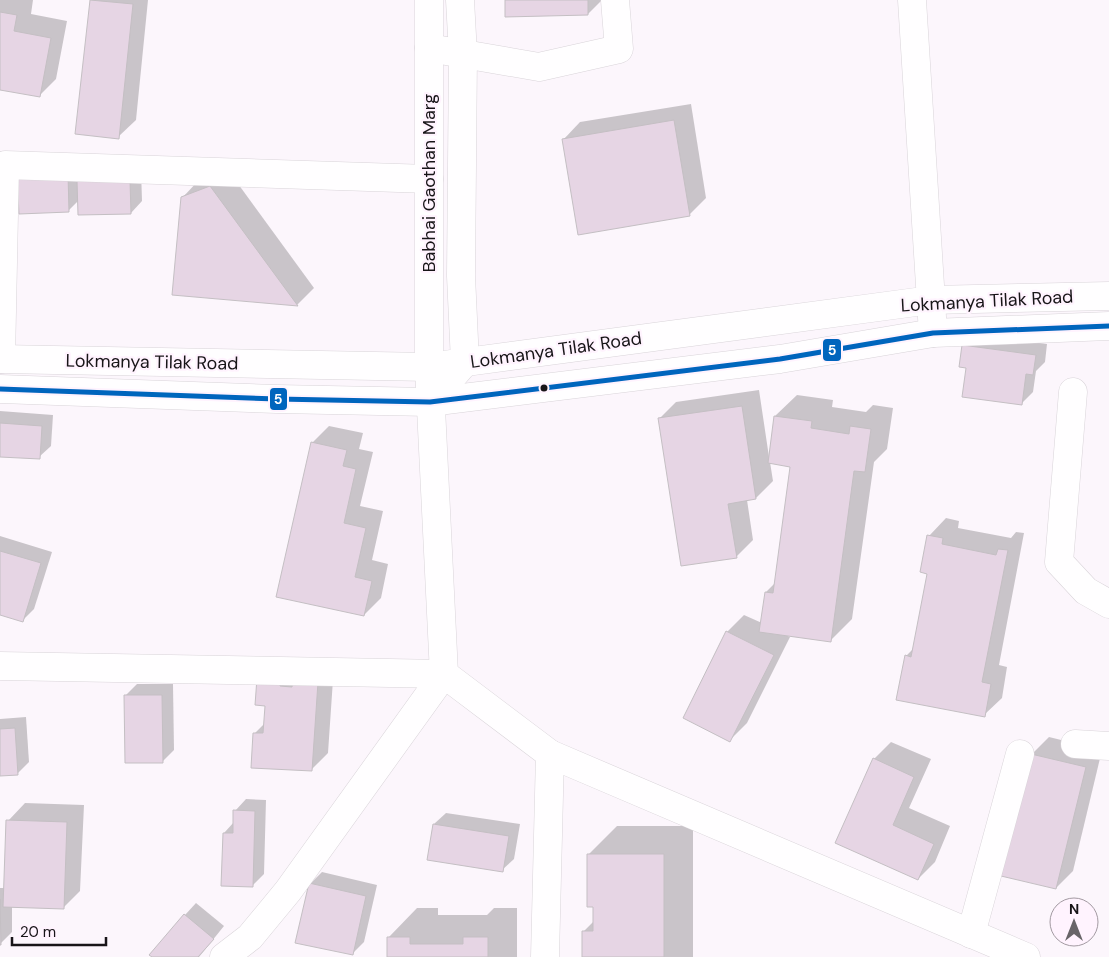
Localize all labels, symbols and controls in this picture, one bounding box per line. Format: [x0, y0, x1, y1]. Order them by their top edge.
street label: Babhai Gaothan Marg [417, 94, 441, 272]
street label: Lokmanya Tilak Road [900, 284, 1074, 318]
street label: Lokmanya Tilak Road [469, 326, 643, 374]
line badge: 5 [822, 338, 842, 362]
text: 5 [828, 341, 836, 359]
street label: Lokmanya Tilak Road [65, 348, 239, 376]
unlabelled marker [539, 383, 549, 393]
line badge: 5 [269, 387, 288, 411]
text: 5 [274, 390, 282, 408]
north arrow [1049, 897, 1099, 947]
text: N [1069, 900, 1079, 918]
scale bar [12, 914, 106, 946]
text: 20 m [20, 922, 56, 942]

